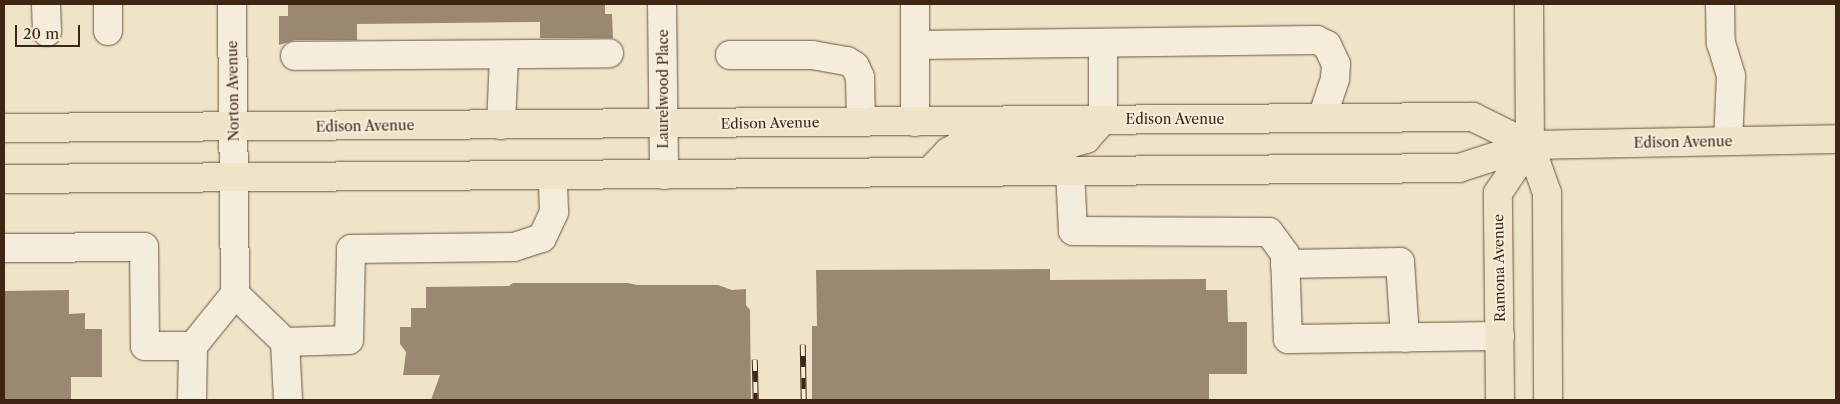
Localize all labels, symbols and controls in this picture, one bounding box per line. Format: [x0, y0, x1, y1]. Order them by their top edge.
scale bar [18, 15, 82, 47]
text: 20 m [23, 24, 59, 43]
street label: Laurelwood Place [655, 29, 671, 149]
street label: Norton Avenue [224, 40, 242, 142]
street label: Edison Avenue [1125, 111, 1225, 127]
street label: Edison Avenue [720, 114, 820, 132]
street label: Edison Avenue [315, 117, 415, 135]
street label: Edison Avenue [1633, 133, 1733, 151]
street label: Ramona Avenue [1490, 213, 1508, 323]

